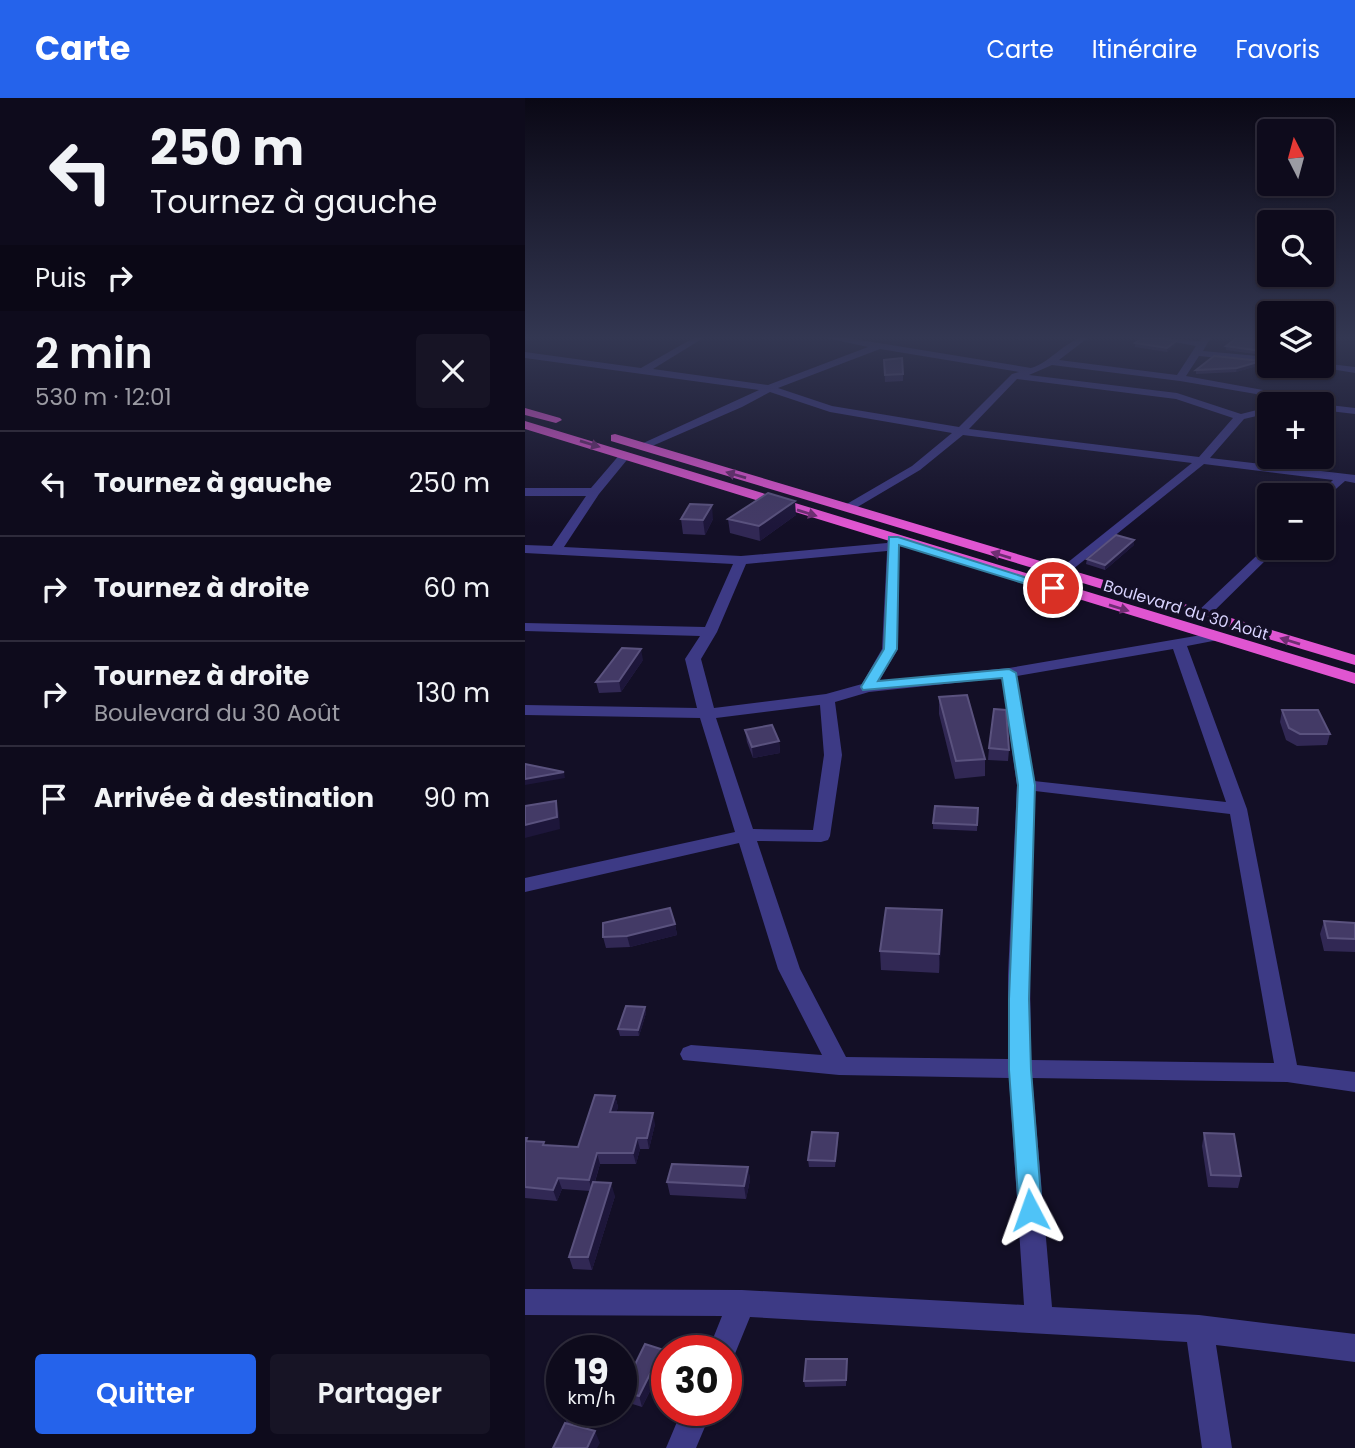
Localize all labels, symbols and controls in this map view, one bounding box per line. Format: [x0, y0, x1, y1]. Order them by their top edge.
text: Carte [35, 25, 130, 72]
text: Carte [986, 33, 1054, 66]
text: Itinéraire [1092, 33, 1197, 66]
text: Favoris [1235, 33, 1320, 66]
text: 250 m [150, 114, 304, 182]
north arrow [1257, 119, 1333, 196]
map controls [1257, 119, 1334, 560]
icon: left [35, 126, 126, 217]
text: Tournez à gauche [150, 179, 437, 224]
button: search [1257, 210, 1334, 287]
icon: right [101, 259, 139, 297]
text: Puis [35, 260, 87, 296]
button: layers [1257, 301, 1334, 378]
text: 2 min [35, 324, 153, 383]
button: close [416, 334, 490, 408]
text: 530 m · 12:01 [35, 381, 172, 413]
button: + [1257, 392, 1334, 469]
one-way arrow [580, 440, 601, 450]
icon: left [35, 465, 73, 503]
text: Tournez à gauche [94, 465, 332, 501]
text: 250 m [409, 465, 490, 501]
one-way arrow [726, 470, 747, 480]
button: − [1257, 483, 1334, 560]
one-way arrow [797, 508, 818, 519]
one-way arrow [990, 549, 1011, 559]
pin [1023, 558, 1083, 618]
icon: arrive [1034, 569, 1072, 607]
icon: right [35, 570, 73, 608]
text: Tournez à droite [94, 570, 309, 606]
text: 60 m [423, 570, 490, 606]
street label: Boulevard du 30 Août [1101, 574, 1271, 646]
one-way arrow [1108, 604, 1129, 614]
one-way arrow [1279, 635, 1300, 645]
text: Tournez à droite [94, 658, 309, 694]
icon: right [35, 675, 73, 713]
text: 130 m [416, 675, 490, 711]
text: Boulevard du 30 Août [94, 697, 340, 729]
icon: arrive [35, 780, 73, 818]
text: Arrivée à destination [94, 780, 374, 816]
text: 90 m [424, 780, 490, 816]
position arrow [993, 1173, 1067, 1247]
speed limit sign: 30 [651, 1335, 742, 1426]
text: 19 [574, 1347, 609, 1396]
button: Quitter [35, 1354, 256, 1434]
button: Partager [270, 1354, 490, 1434]
text: km/h [568, 1385, 615, 1410]

